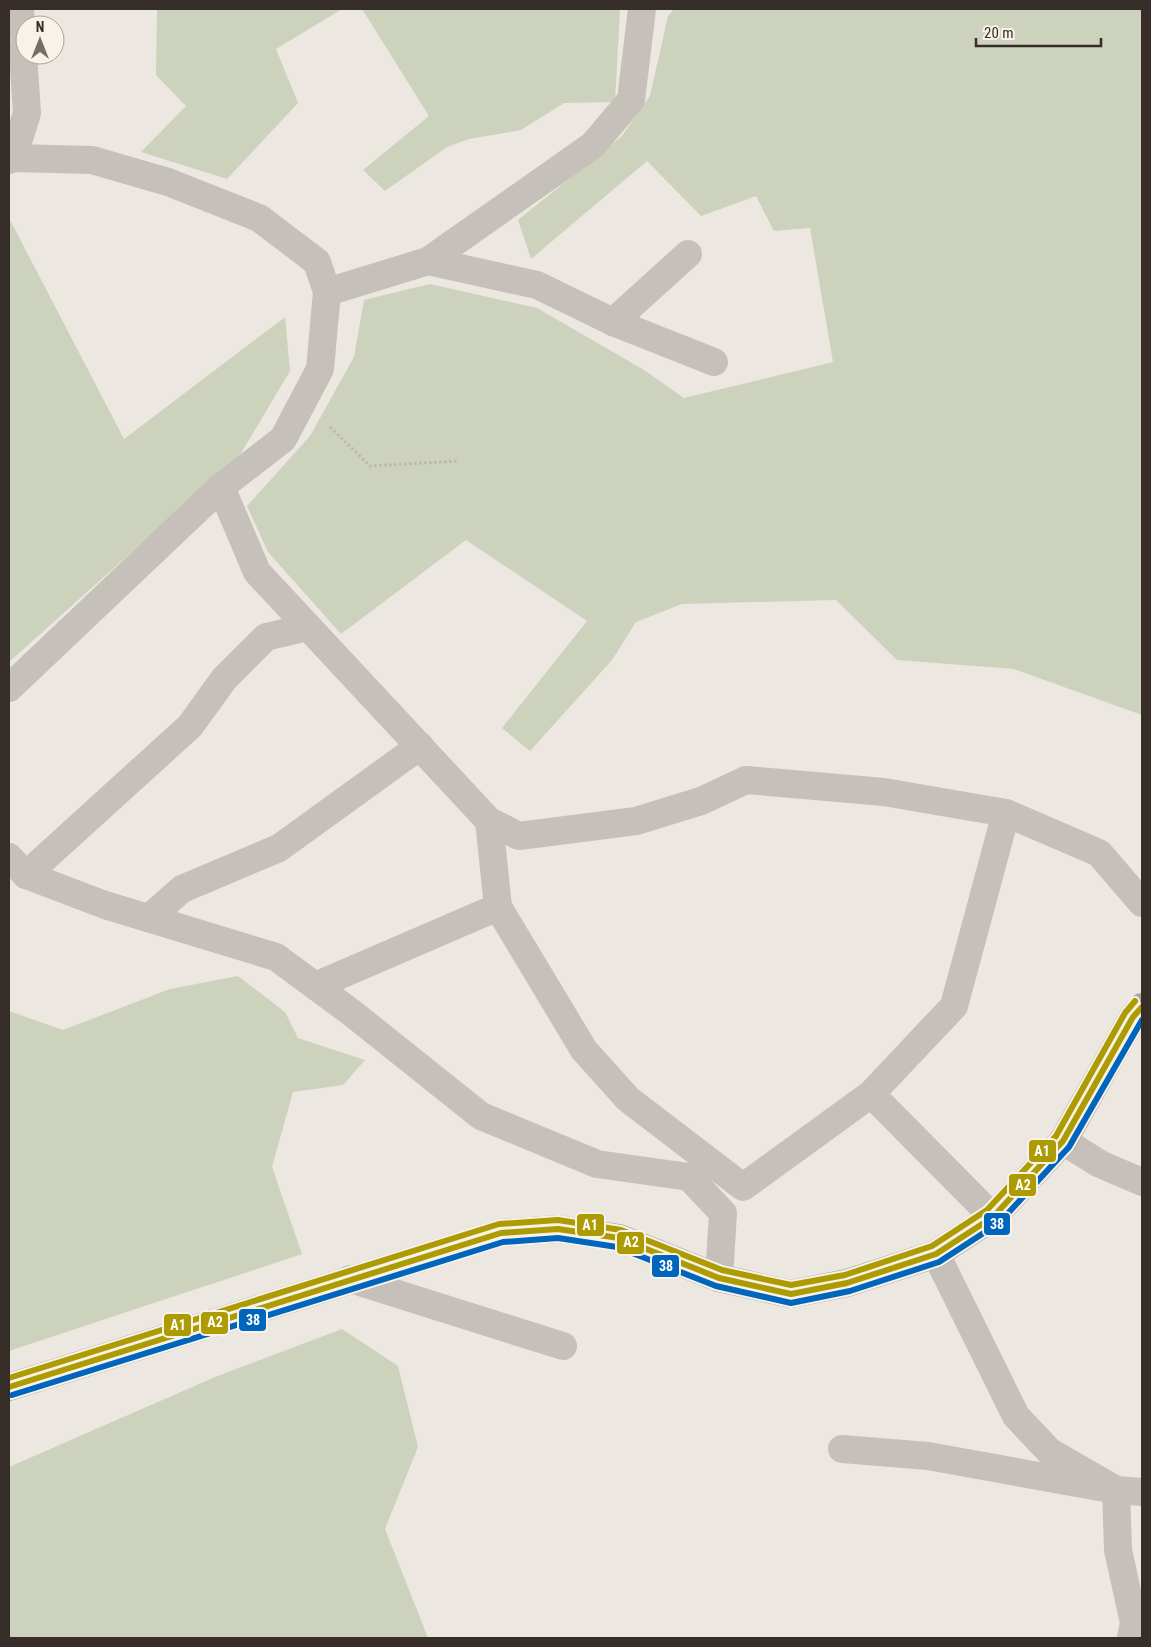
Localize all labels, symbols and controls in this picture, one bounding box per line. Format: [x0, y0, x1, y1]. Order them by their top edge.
north arrow [15, 15, 65, 65]
scale bar [976, 15, 1101, 47]
text: N [36, 19, 44, 35]
text: 20 m [984, 24, 1014, 42]
line badge: A1 [1028, 1139, 1057, 1163]
text: A1 [1034, 1143, 1050, 1159]
line badge: A2 [1008, 1173, 1037, 1197]
text: A2 [1015, 1177, 1031, 1193]
line badge: 38 [983, 1212, 1011, 1236]
line badge: A1 [576, 1213, 605, 1237]
text: 38 [990, 1216, 1004, 1232]
text: A1 [582, 1217, 598, 1233]
line badge: A2 [616, 1231, 645, 1255]
text: A2 [623, 1234, 639, 1250]
line badge: 38 [651, 1254, 680, 1278]
text: 38 [659, 1258, 673, 1274]
line badge: 38 [238, 1308, 267, 1332]
line badge: A2 [200, 1311, 229, 1335]
text: 38 [246, 1312, 260, 1328]
line badge: A1 [163, 1313, 192, 1337]
text: A2 [207, 1314, 223, 1330]
text: A1 [170, 1317, 186, 1333]

